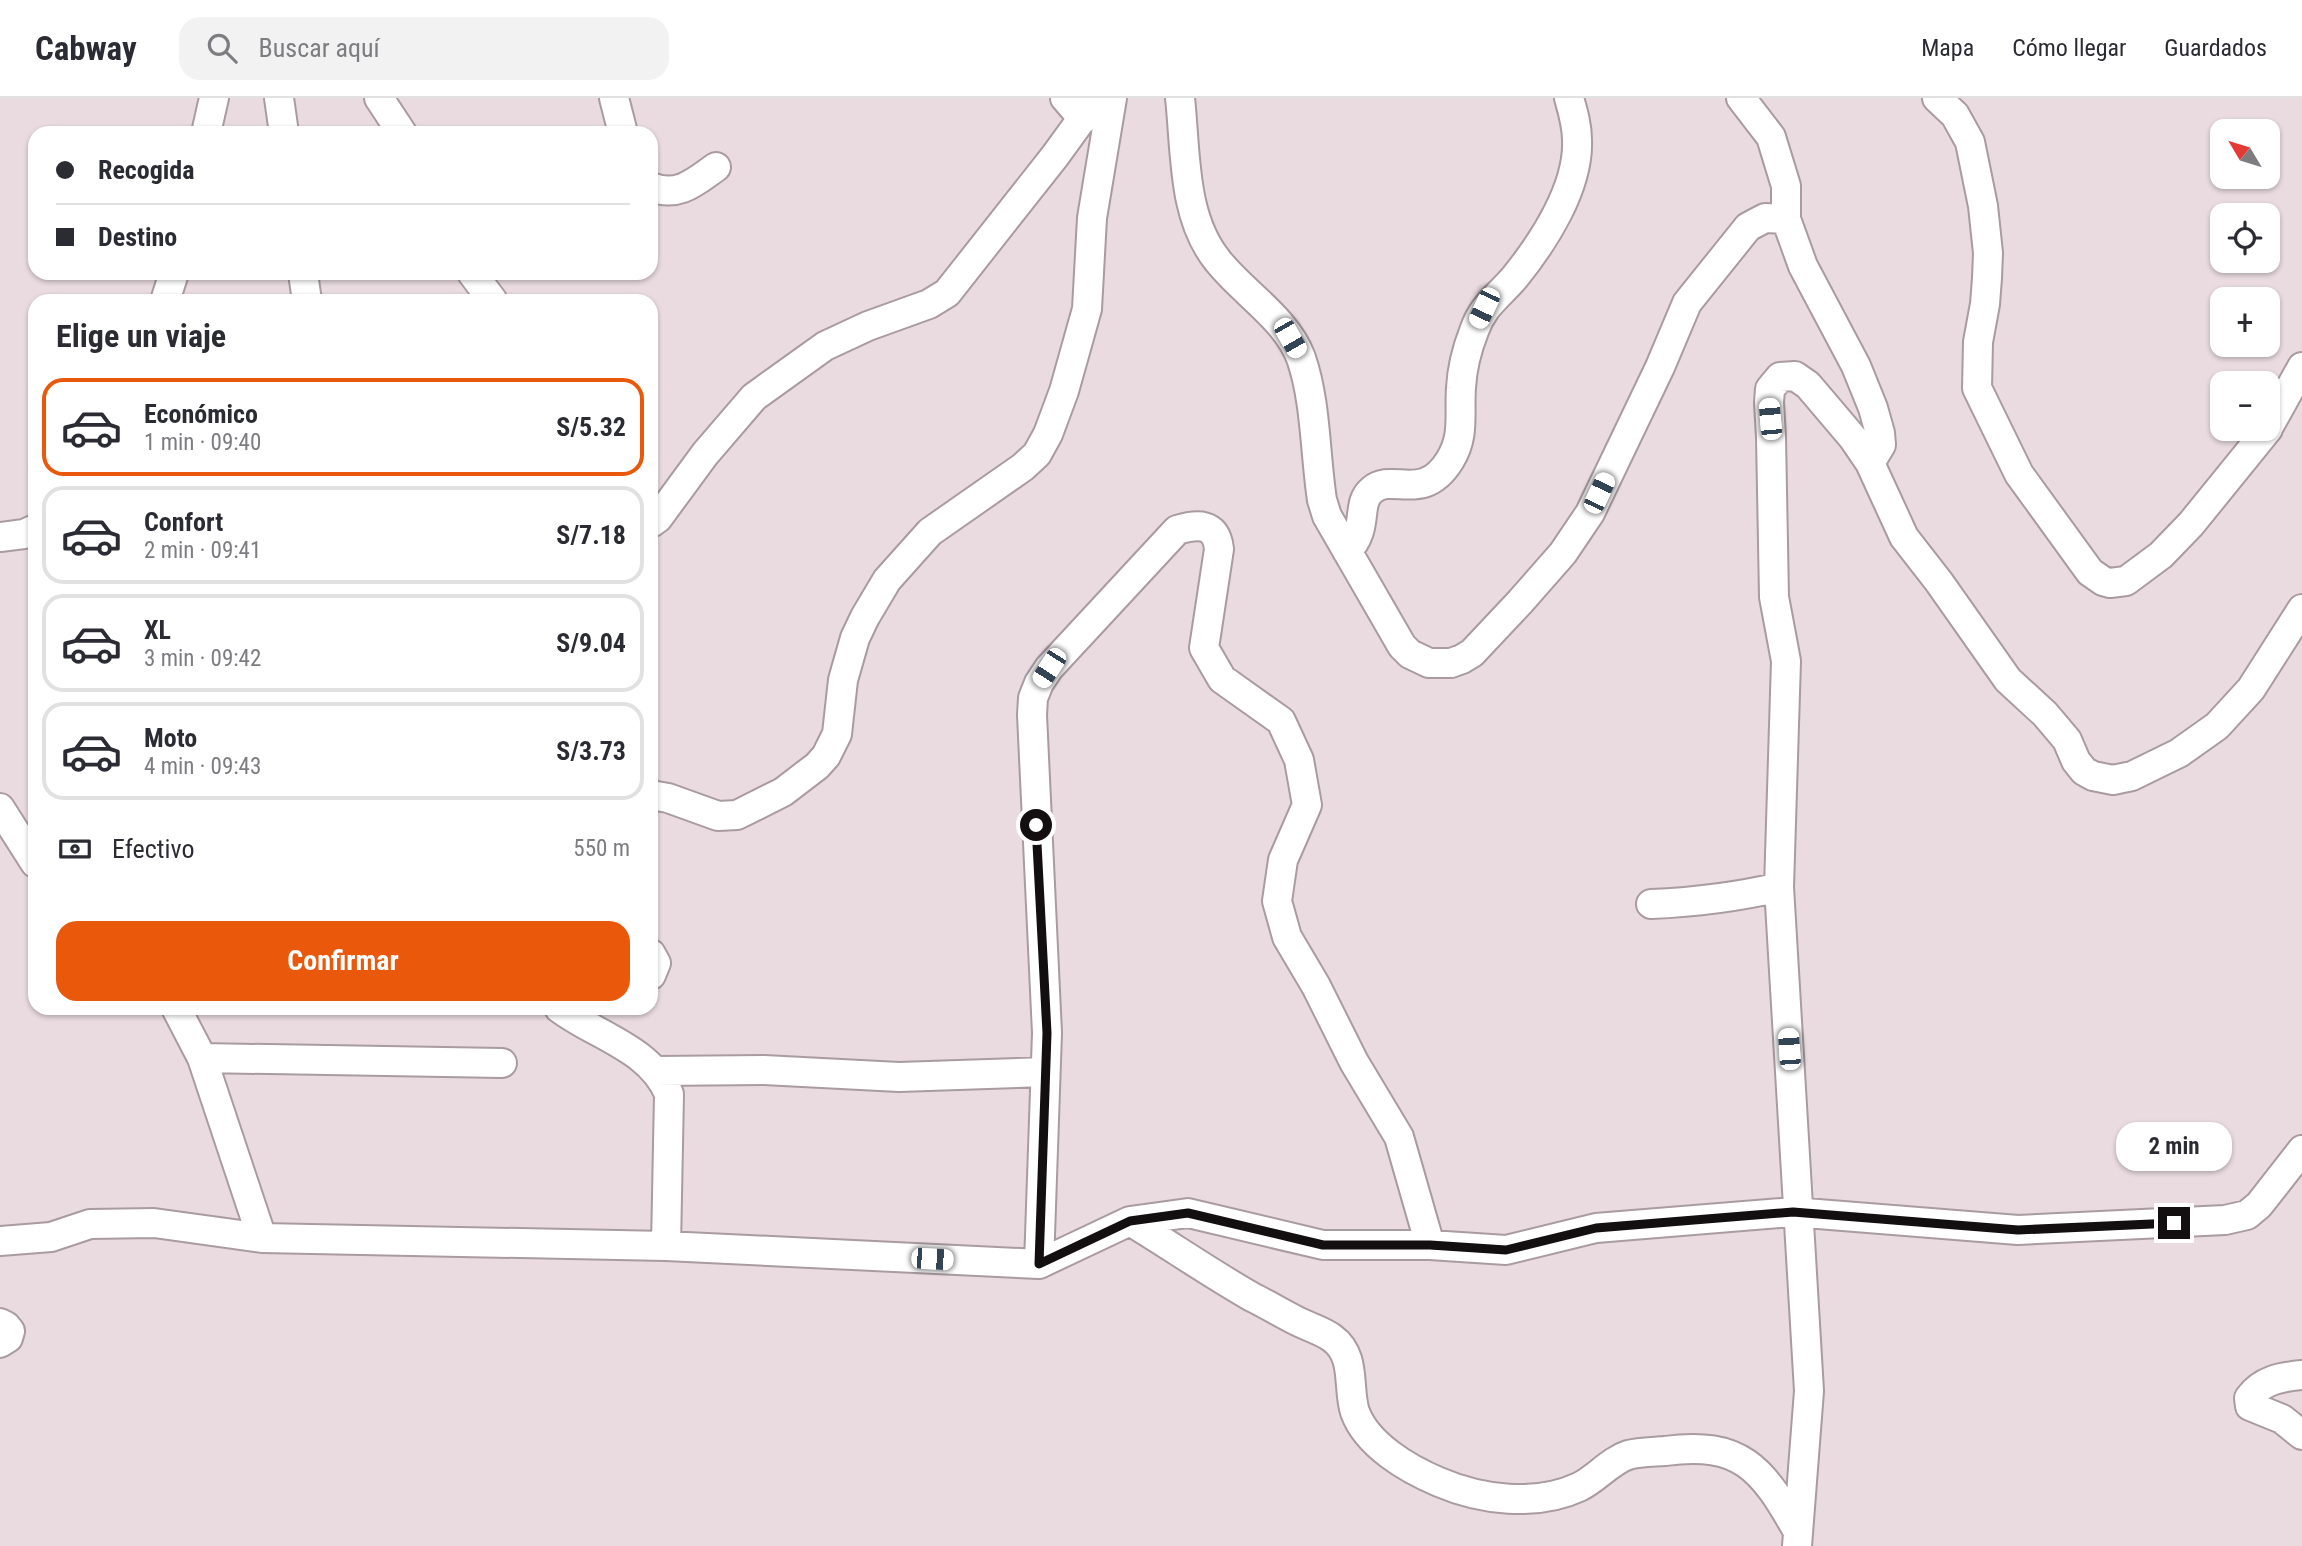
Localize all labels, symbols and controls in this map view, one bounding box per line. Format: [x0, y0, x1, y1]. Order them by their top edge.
search box [179, 17, 669, 80]
text: Cabway [35, 29, 137, 68]
icon: search [203, 29, 241, 67]
text: Buscar aquí [259, 33, 380, 63]
text: Mapa [1921, 34, 1974, 62]
text: Cómo llegar [2012, 34, 2126, 62]
text: Guardados [2164, 34, 2267, 62]
north arrow [2210, 119, 2280, 189]
map controls [2210, 119, 2280, 441]
text: Recogida [98, 155, 195, 185]
button: locate [2210, 203, 2280, 273]
text: Destino [98, 222, 177, 252]
car [1466, 285, 1503, 331]
button: + [2210, 287, 2280, 357]
car [1271, 315, 1310, 361]
text: Elige un viaje [56, 317, 226, 355]
button: − [2210, 371, 2280, 441]
icon: car [60, 396, 123, 459]
car [1758, 397, 1783, 441]
text: Económico [144, 399, 258, 429]
text: S/5.32 [556, 412, 626, 442]
text: 1 min · 09:40 [144, 429, 261, 456]
car [1581, 470, 1618, 516]
icon: car [60, 504, 123, 567]
text: Confort [144, 507, 223, 537]
text: S/7.18 [556, 520, 626, 550]
text: 2 min · 09:41 [144, 537, 261, 564]
icon: car [60, 612, 123, 675]
text: XL [144, 615, 171, 645]
text: S/9.04 [556, 628, 626, 658]
text: 3 min · 09:42 [144, 645, 261, 672]
car [1029, 645, 1070, 691]
icon: car [60, 720, 123, 783]
text: Moto [144, 723, 197, 753]
text: S/3.73 [556, 736, 626, 766]
text: 4 min · 09:43 [144, 753, 261, 780]
route start [1020, 809, 1052, 841]
icon: cash [56, 830, 94, 868]
text: Efectivo [112, 834, 194, 864]
text: 550 m [573, 835, 630, 862]
button: Confirmar [56, 921, 630, 1001]
car [1778, 1027, 1801, 1071]
callout: 2 min [2116, 1122, 2232, 1170]
text: 2 min [2148, 1133, 2200, 1160]
route end [2158, 1207, 2190, 1239]
car [911, 1247, 954, 1271]

